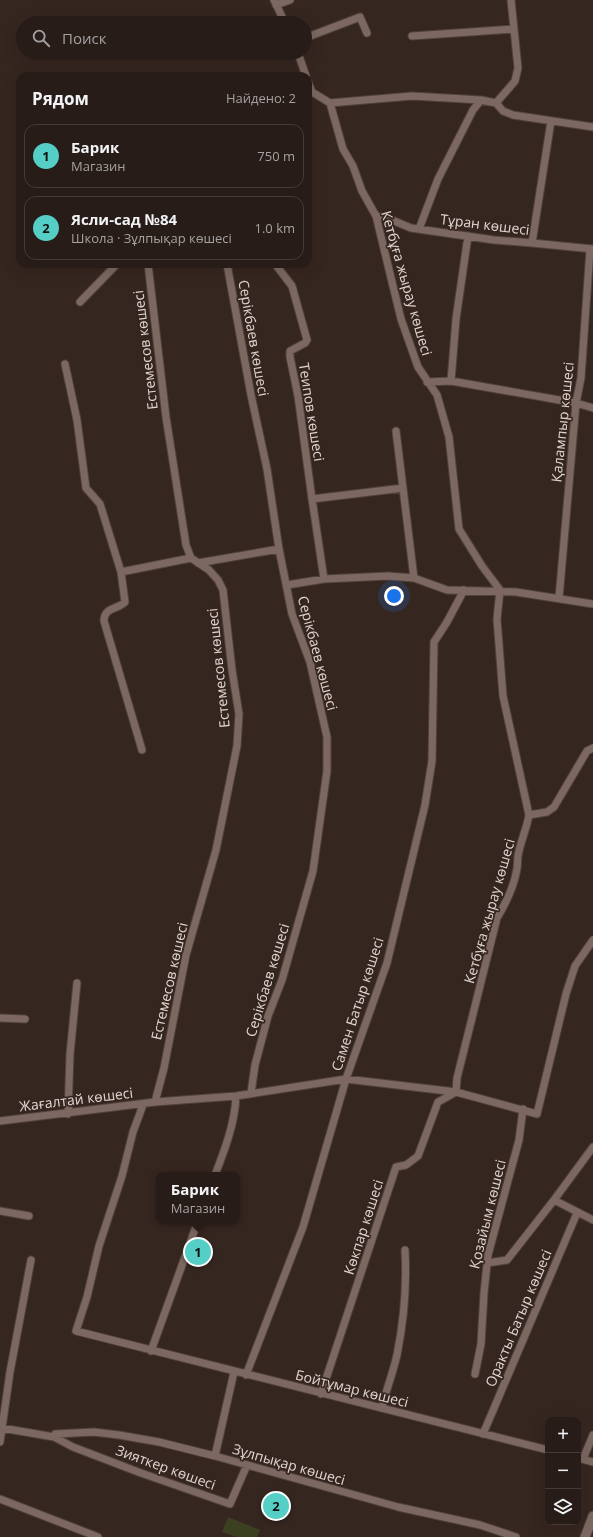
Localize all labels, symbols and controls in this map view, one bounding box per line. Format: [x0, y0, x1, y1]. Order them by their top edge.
search box [16, 16, 312, 60]
icon: search [30, 27, 52, 49]
text: Поиск [62, 28, 106, 48]
text: Рядом [32, 87, 89, 110]
text: Найдено: 2 [226, 89, 296, 107]
text: Барик [71, 137, 119, 157]
text: 1 [42, 147, 50, 165]
text: 750 m [257, 147, 295, 165]
text: Магазин [71, 157, 126, 175]
street label: Кетбұға жырау көшесі [377, 208, 437, 358]
text: Ясли-сад №84 [71, 209, 177, 229]
street label: Тұран көшесі [439, 209, 531, 239]
text: 2 [42, 219, 50, 237]
text: 1.0 km [254, 219, 295, 237]
text: Школа · Зұлпықар көшесі [71, 229, 232, 247]
street label: Серікбаев көшесі [234, 278, 274, 398]
street label: Естемесов көшесі [128, 289, 162, 411]
street label: Теипов көшесі [295, 361, 329, 463]
street label: Қалампыр көшесі [546, 361, 578, 483]
your location [384, 586, 404, 606]
street label: Серікбаев көшесі [294, 594, 342, 712]
street label: Естемесов көшесі [202, 607, 234, 729]
street label: Кетбұға жырау көшесі [459, 836, 519, 986]
street label: Естемесов көшесі [146, 920, 192, 1042]
street label: Серікбаев көшесі [241, 921, 293, 1039]
street label: Самен Батыр көшесі [326, 935, 388, 1073]
street label: Жағалтай көшесі [18, 1083, 134, 1115]
street label: Қозайым көшесі [464, 1157, 510, 1271]
popup [156, 1172, 240, 1224]
street label: Көкпар көшесі [339, 1177, 387, 1277]
text: Барик [171, 1179, 219, 1199]
text: Магазин [171, 1199, 225, 1217]
pin: 1 [185, 1237, 211, 1267]
street label: Оракты Батыр көшесі [480, 1246, 556, 1390]
street label: Бойтұмар көшесі [293, 1365, 411, 1411]
map controls [545, 1417, 581, 1525]
button: + [545, 1417, 581, 1453]
street label: Зұлпықар көшесі [230, 1439, 348, 1489]
street label: Зияткер көшесі [113, 1440, 219, 1494]
button: − [545, 1453, 581, 1489]
button: layers [545, 1489, 581, 1525]
pin: 2 [263, 1491, 289, 1521]

